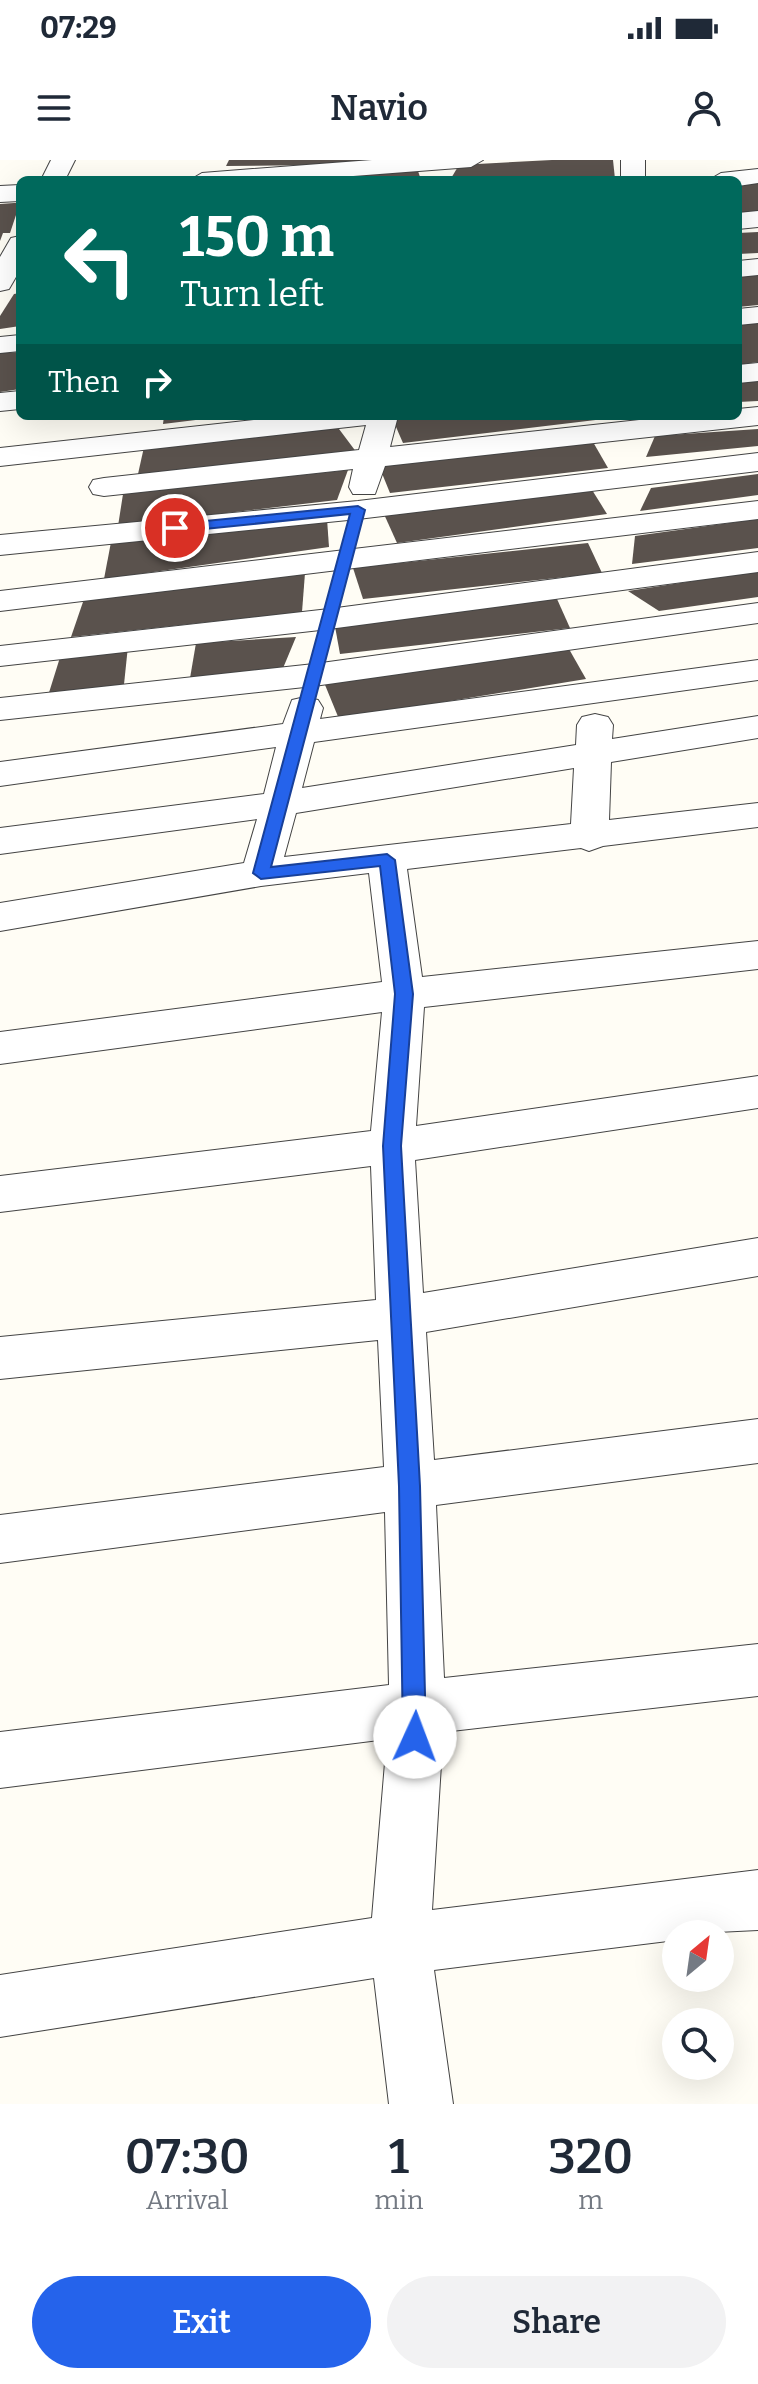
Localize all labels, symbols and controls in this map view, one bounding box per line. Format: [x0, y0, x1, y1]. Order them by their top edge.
text: 07:29 [40, 10, 117, 46]
icon: menu [32, 86, 76, 130]
text: Navio [330, 86, 428, 130]
icon: person [682, 86, 726, 130]
text: 150 m [180, 204, 334, 271]
icon: left [48, 208, 152, 312]
text: Turn left [180, 272, 324, 316]
icon: right [135, 360, 179, 404]
text: Then [48, 364, 119, 400]
pin [141, 494, 209, 562]
icon: arrive [153, 506, 197, 550]
position arrow [373, 1695, 457, 1779]
north arrow [662, 1920, 734, 1992]
map controls [662, 1920, 734, 2080]
button: search [662, 2008, 734, 2080]
text: 07:30 [125, 2128, 250, 2186]
text: 1 [389, 2128, 409, 2186]
text: 320 [548, 2128, 633, 2186]
text: Arrival [146, 2185, 228, 2216]
text: min [374, 2185, 423, 2216]
text: m [578, 2185, 603, 2216]
button: Exit [32, 2276, 371, 2368]
button: Share [387, 2276, 726, 2368]

